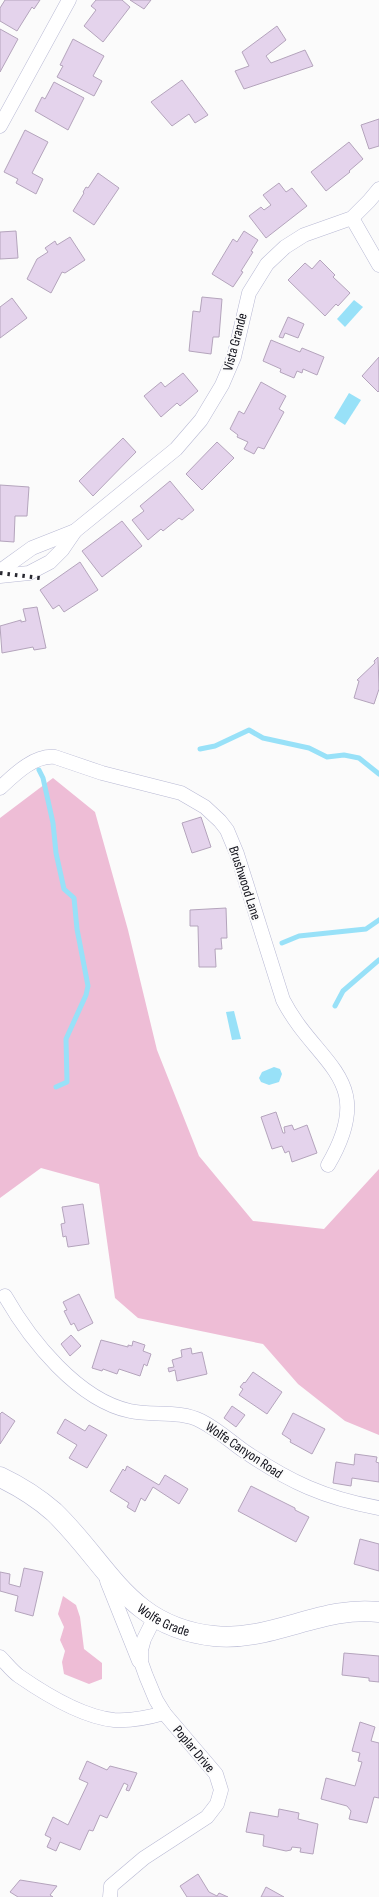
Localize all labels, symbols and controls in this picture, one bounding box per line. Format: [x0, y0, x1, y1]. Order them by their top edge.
street label: Vista Grande [219, 311, 251, 373]
street label: Brushwood Lane [225, 844, 265, 922]
street label: Wolfe Canyon Road [202, 1418, 286, 1482]
street label: Wolfe Grade [134, 1599, 192, 1640]
street label: Poplar Drive [169, 1722, 219, 1776]

